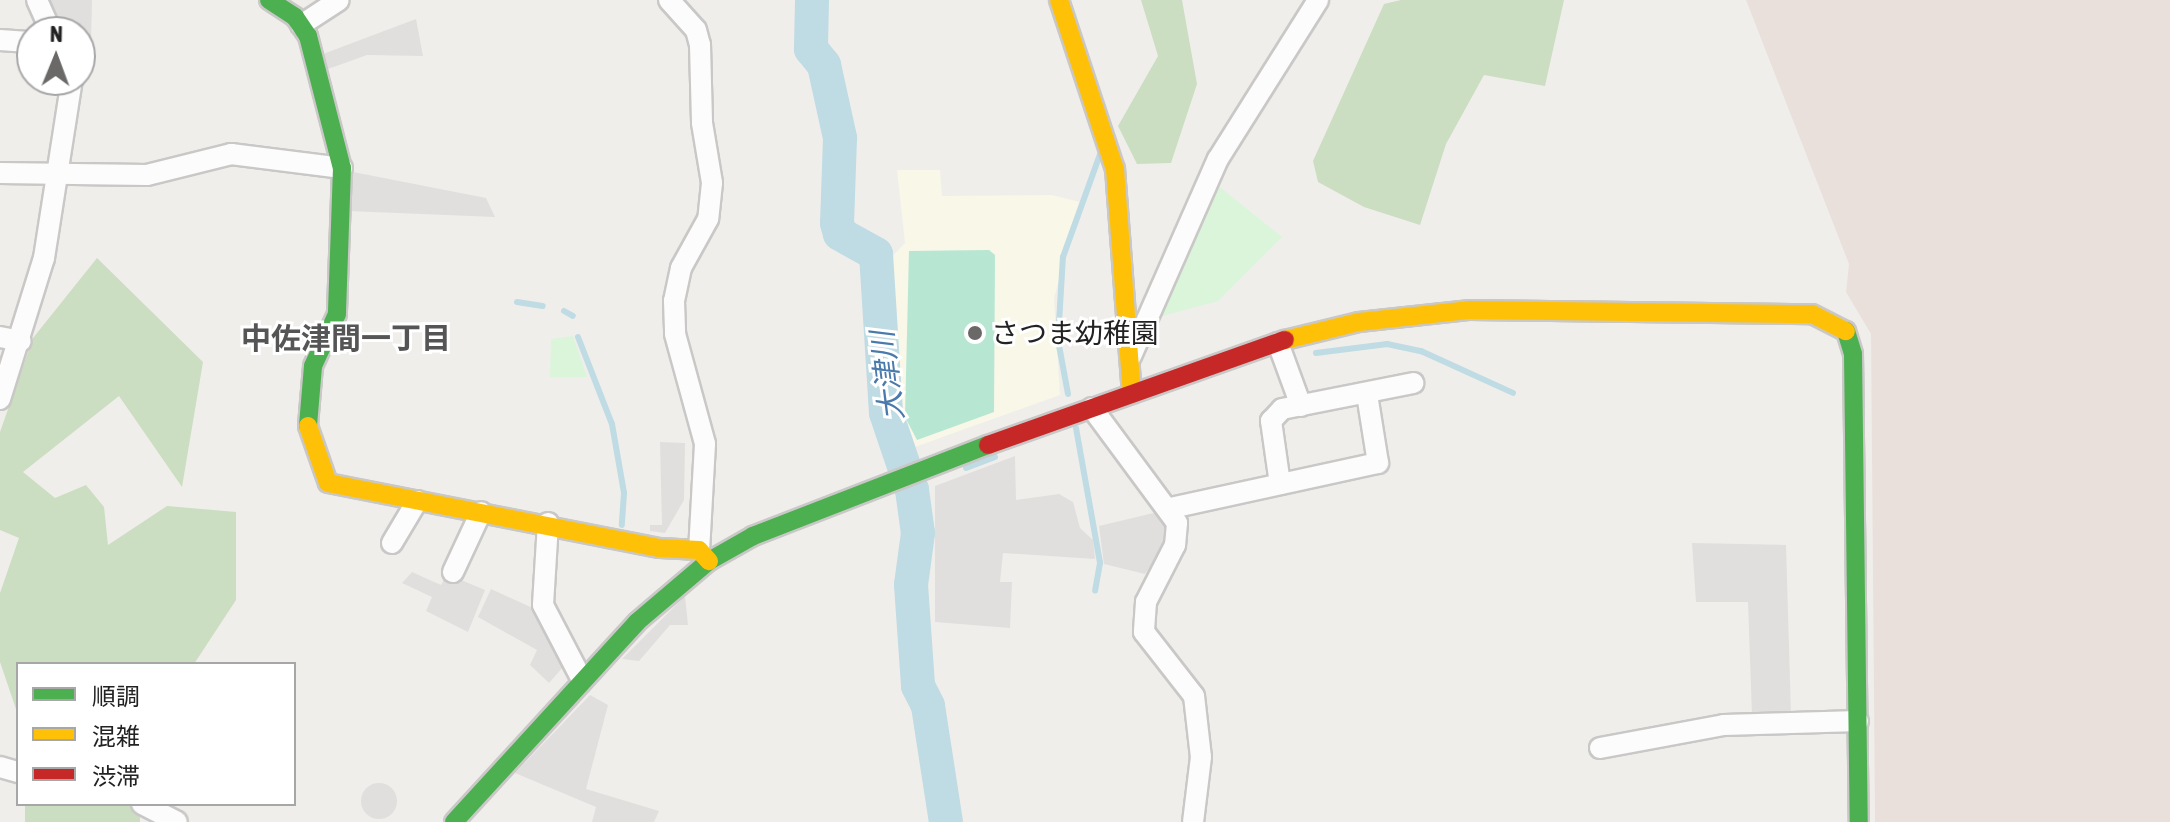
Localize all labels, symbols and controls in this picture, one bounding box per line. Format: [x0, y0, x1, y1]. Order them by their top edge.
north arrow [16, 16, 96, 96]
text: N [50, 21, 63, 47]
place label: さつま幼稚園 [991, 316, 1159, 350]
district label: 中佐津間一丁目 [241, 320, 451, 356]
marker: さつま幼稚園 [966, 324, 984, 342]
water label: 大津川 [864, 329, 910, 423]
legend [16, 662, 296, 806]
text: 順調 [92, 683, 140, 710]
text: 混雑 [92, 723, 140, 750]
text: 渋滞 [92, 763, 140, 790]

